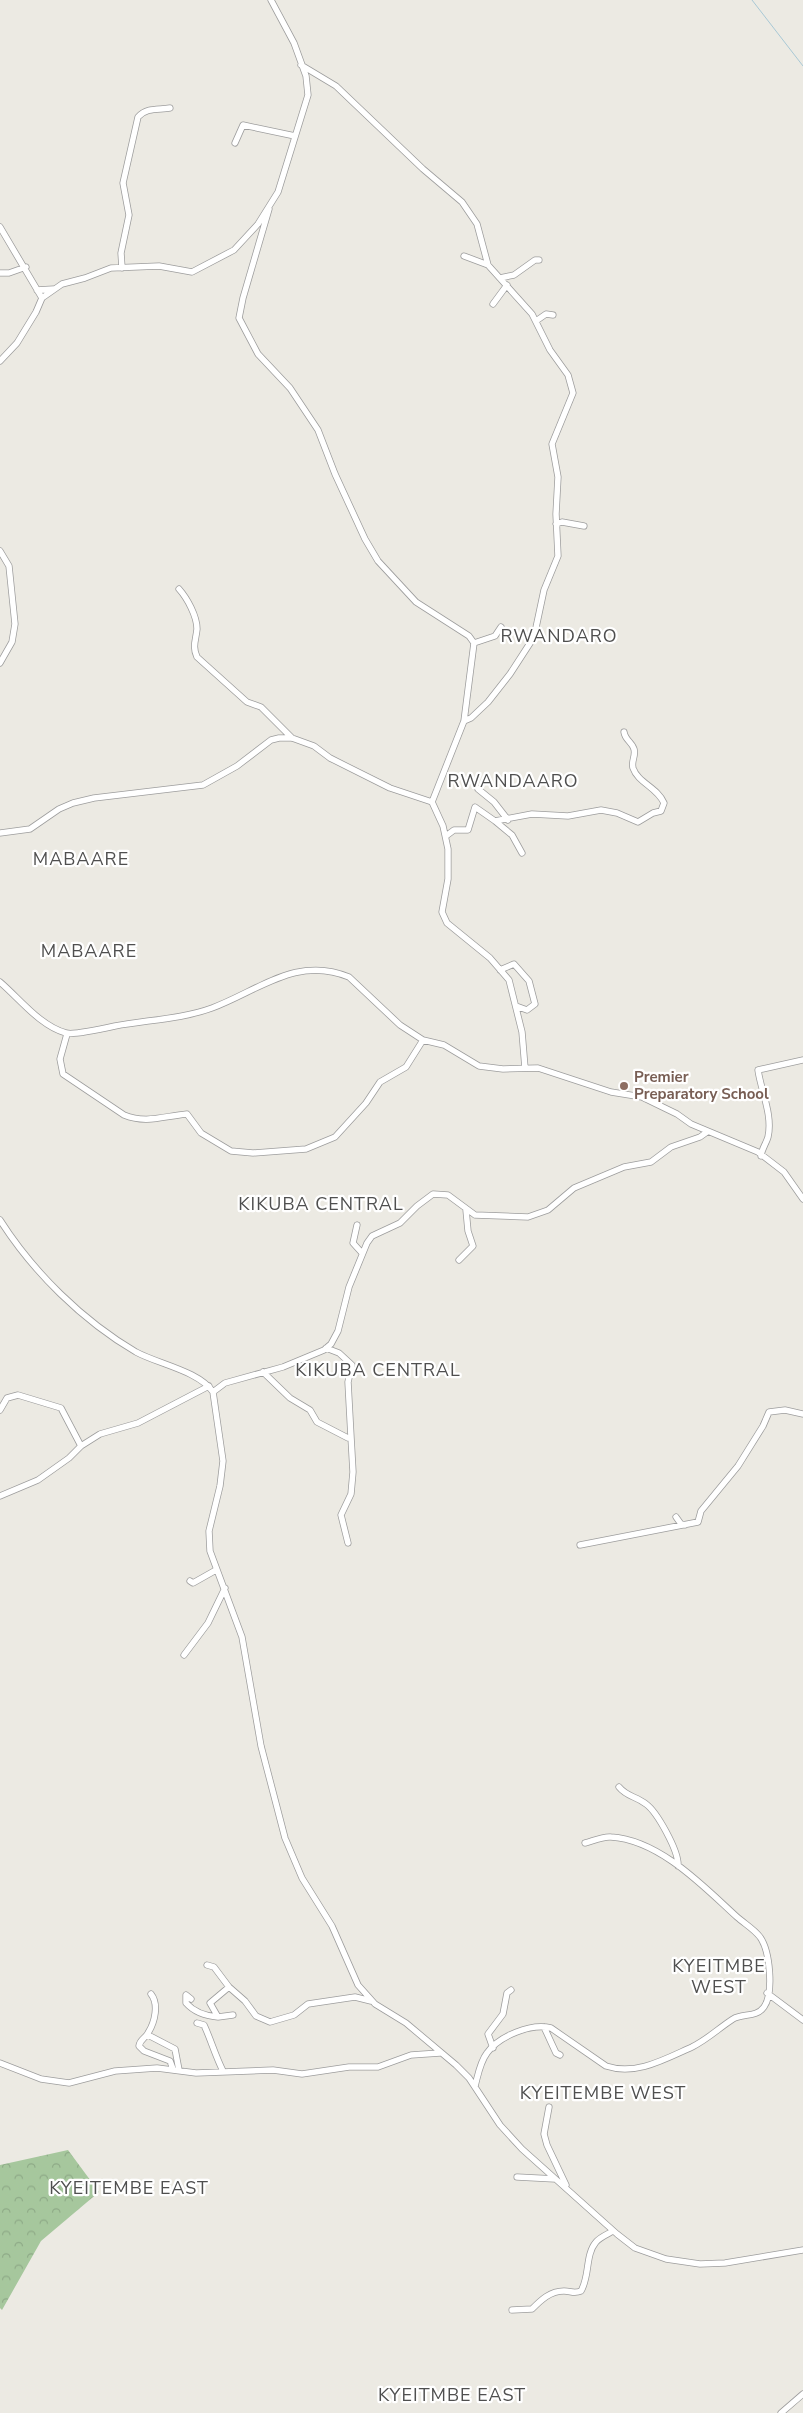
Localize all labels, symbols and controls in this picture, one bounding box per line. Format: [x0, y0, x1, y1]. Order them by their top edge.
district label: RWANDARO [500, 624, 618, 648]
district label: RWANDAARO [447, 769, 579, 793]
district label: MABAARE [33, 847, 129, 871]
district label: MABAARE [41, 939, 137, 963]
place label: Premier Preparatory School [634, 1067, 769, 1104]
marker: Premier Preparatory School [618, 1080, 630, 1092]
district label: KIKUBA CENTRAL [238, 1192, 404, 1216]
district label: KIKUBA CENTRAL [295, 1358, 461, 1382]
district label: KYEITMBE WEST [672, 1954, 766, 1999]
district label: KYEITEMBE WEST [520, 2081, 686, 2105]
district label: KYEITEMBE EAST [49, 2176, 209, 2200]
district label: KYEITMBE EAST [378, 2383, 526, 2407]

